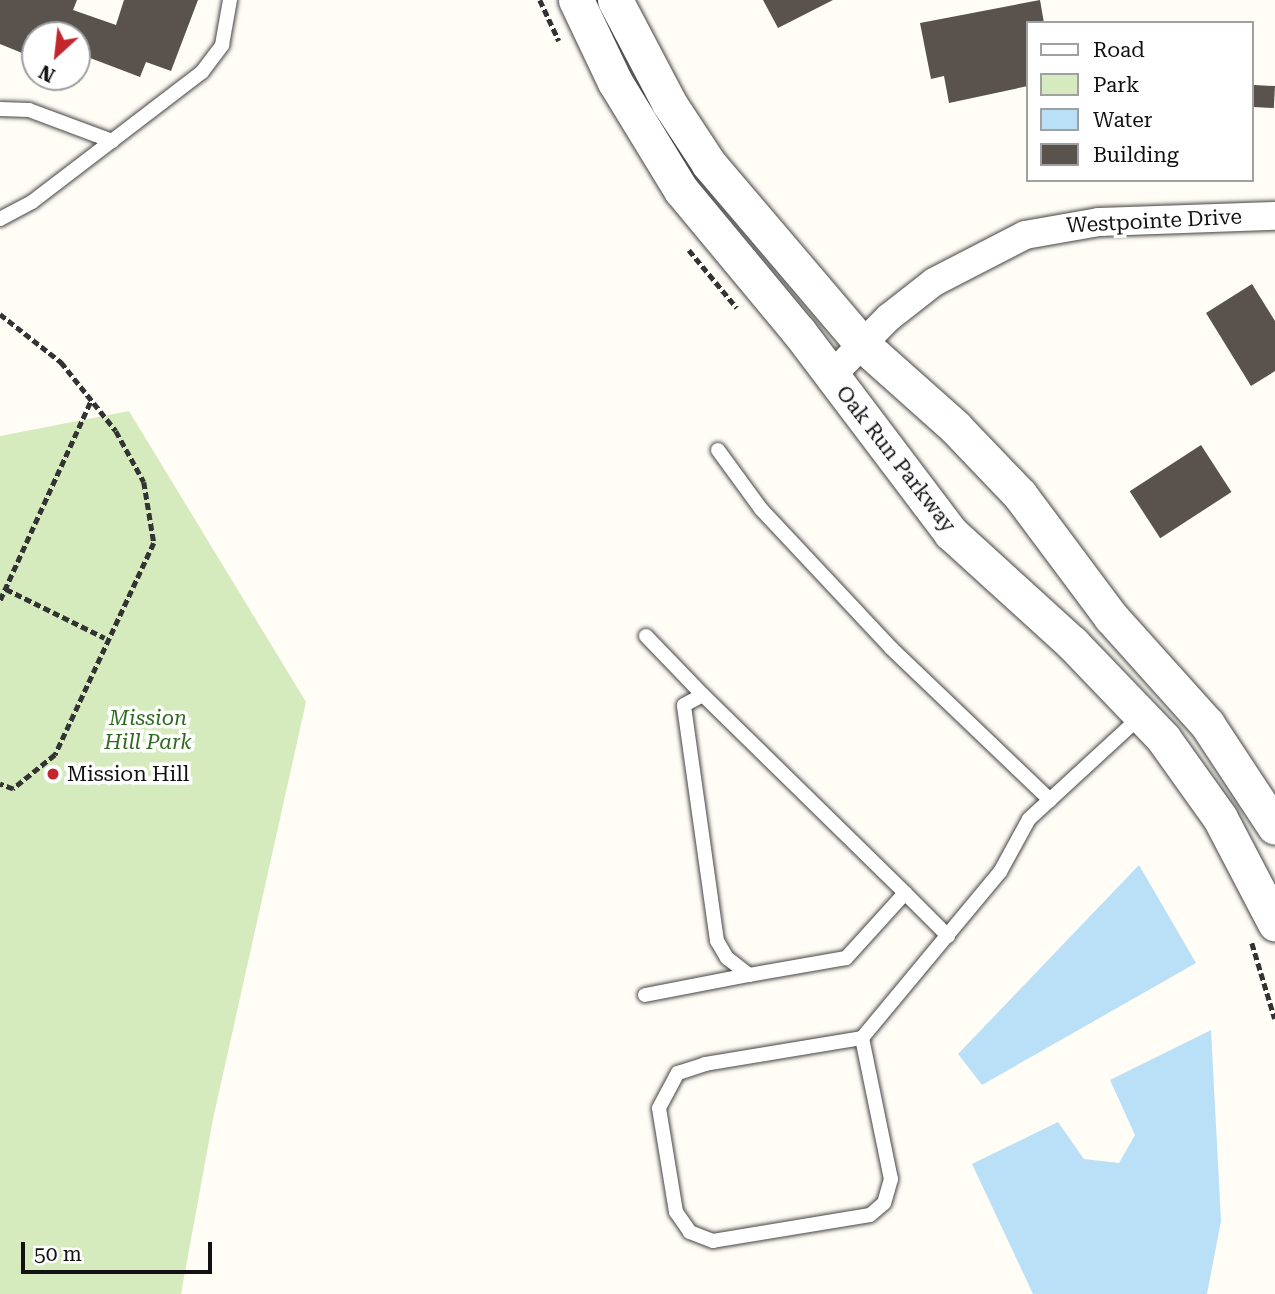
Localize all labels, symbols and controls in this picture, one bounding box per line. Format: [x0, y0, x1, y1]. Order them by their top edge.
north arrow [21, 21, 91, 91]
legend [1026, 21, 1254, 182]
text: Road [1093, 38, 1145, 62]
text: N [35, 60, 59, 87]
text: Park [1093, 73, 1139, 97]
text: Water [1093, 108, 1152, 132]
text: Building [1093, 143, 1179, 167]
street label: Westpointe Drive [1065, 204, 1243, 238]
street label: Oak Run Parkway [831, 381, 961, 537]
park label: Mission Hill Park [104, 705, 192, 755]
place label: Mission Hill [67, 761, 189, 787]
marker: Mission Hill [45, 766, 61, 782]
scale bar [24, 1228, 215, 1272]
text: 50 m [34, 1242, 82, 1266]

